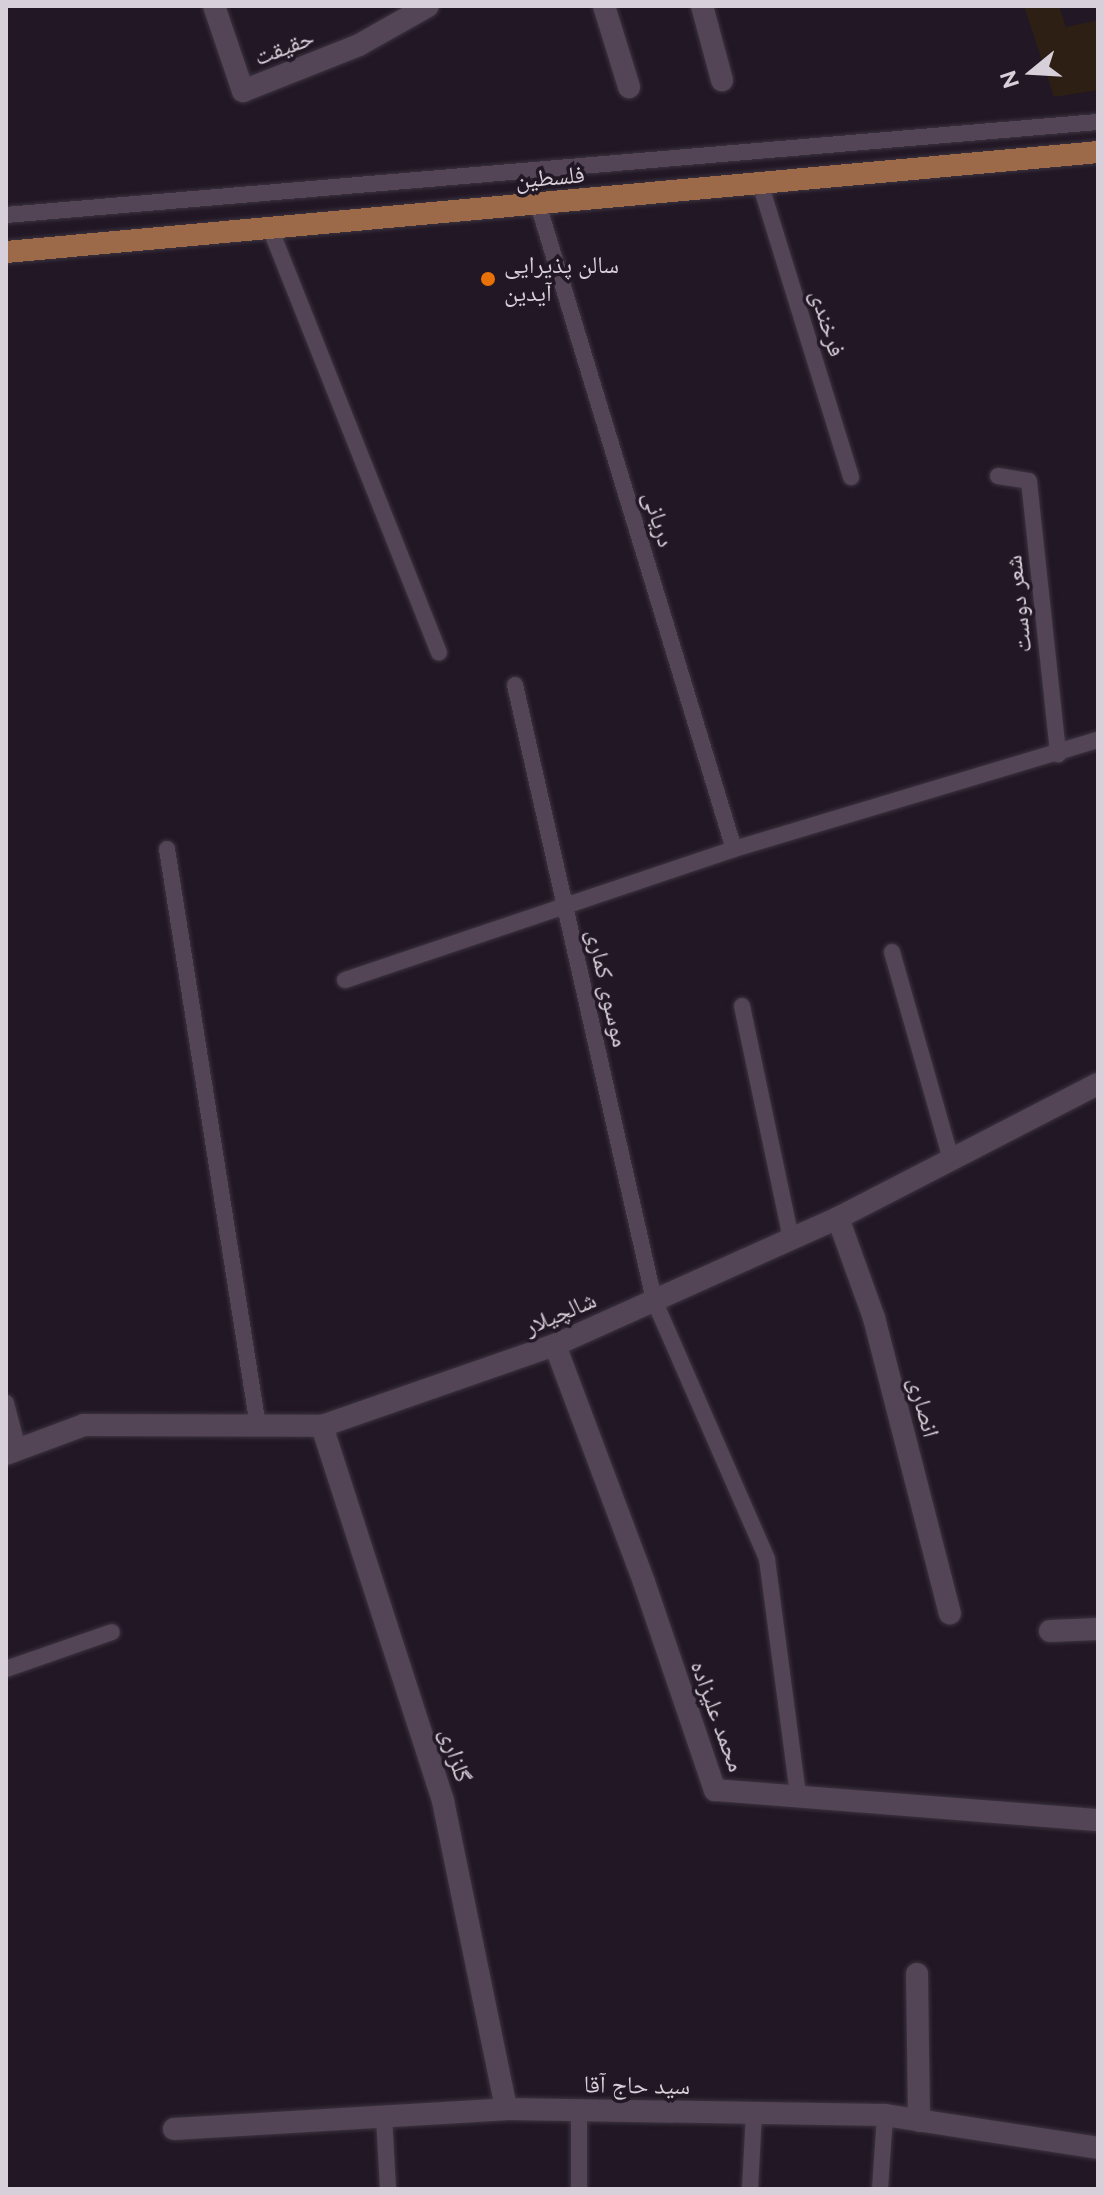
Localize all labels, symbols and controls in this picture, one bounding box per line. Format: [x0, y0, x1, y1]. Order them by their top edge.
street label: حقیقت [250, 22, 318, 72]
north arrow [992, 32, 1072, 112]
text: N [994, 67, 1024, 91]
street label: فلسطین [514, 160, 586, 194]
place label: سالن پذیرایی آیدین [504, 251, 619, 307]
marker: سالن پذیرایی آیدین [479, 270, 497, 288]
street label: فرخندی [804, 286, 852, 360]
street label: دریانی [637, 488, 681, 550]
street label: شعر دوست [999, 554, 1037, 654]
street label: موسوی کماری [580, 926, 636, 1050]
street label: شالچیلار [520, 1285, 600, 1341]
street label: انصاری [902, 1374, 946, 1440]
street label: محمد علیزاده [685, 1657, 751, 1775]
street label: گلزاری [434, 1724, 478, 1786]
street label: سید حاج آقا [584, 2070, 690, 2100]

